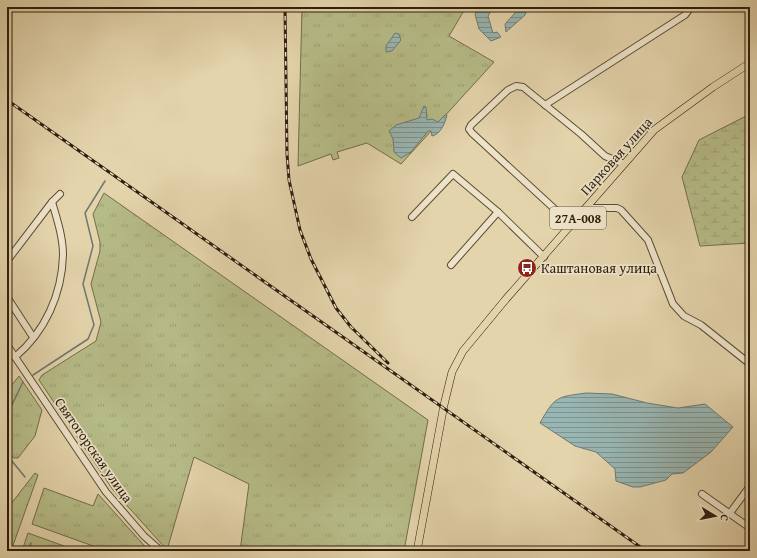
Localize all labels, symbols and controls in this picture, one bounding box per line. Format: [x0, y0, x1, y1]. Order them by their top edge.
street label: Парковая улица [575, 112, 657, 200]
road number: 27А-008 [550, 207, 606, 229]
bus stop icon: Каштановая улица [516, 257, 538, 279]
place label: Каштановая улица [541, 258, 657, 278]
street label: Святогорская улица [50, 393, 138, 507]
north arrow [695, 496, 735, 536]
text: С [716, 513, 733, 522]

